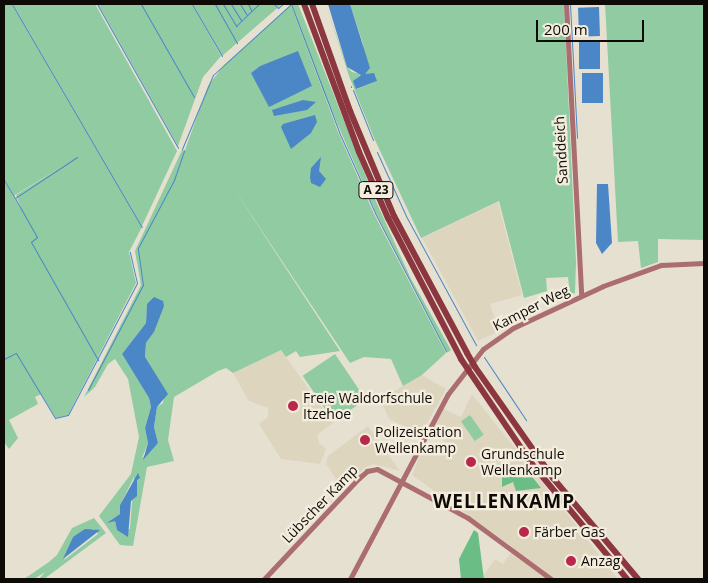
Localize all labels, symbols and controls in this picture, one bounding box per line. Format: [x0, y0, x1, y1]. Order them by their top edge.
scale bar [538, 10, 646, 42]
text: 200 m [544, 19, 588, 39]
street label: Sanddeich [551, 116, 571, 184]
road number: A 23 [357, 180, 395, 200]
street label: Kamper Weg [490, 282, 572, 334]
place label: Freie Waldorfschule Itzehoe [303, 390, 432, 422]
marker: Freie Waldorfschule Itzehoe [287, 400, 299, 412]
place label: Polizeistation Wellenkamp [375, 424, 462, 457]
marker: Polizeistation Wellenkamp [359, 434, 371, 446]
place label: Grundschule Wellenkamp [481, 446, 565, 478]
marker: Grundschule Wellenkamp [465, 456, 477, 468]
street label: Lübscher Kamp [279, 462, 361, 546]
district label: WELLENKAMP [432, 491, 576, 513]
place label: Färber Gas [534, 524, 605, 540]
marker: Färber Gas [518, 526, 530, 538]
place label: Anzag [581, 553, 620, 569]
marker: Anzag [565, 555, 577, 567]

